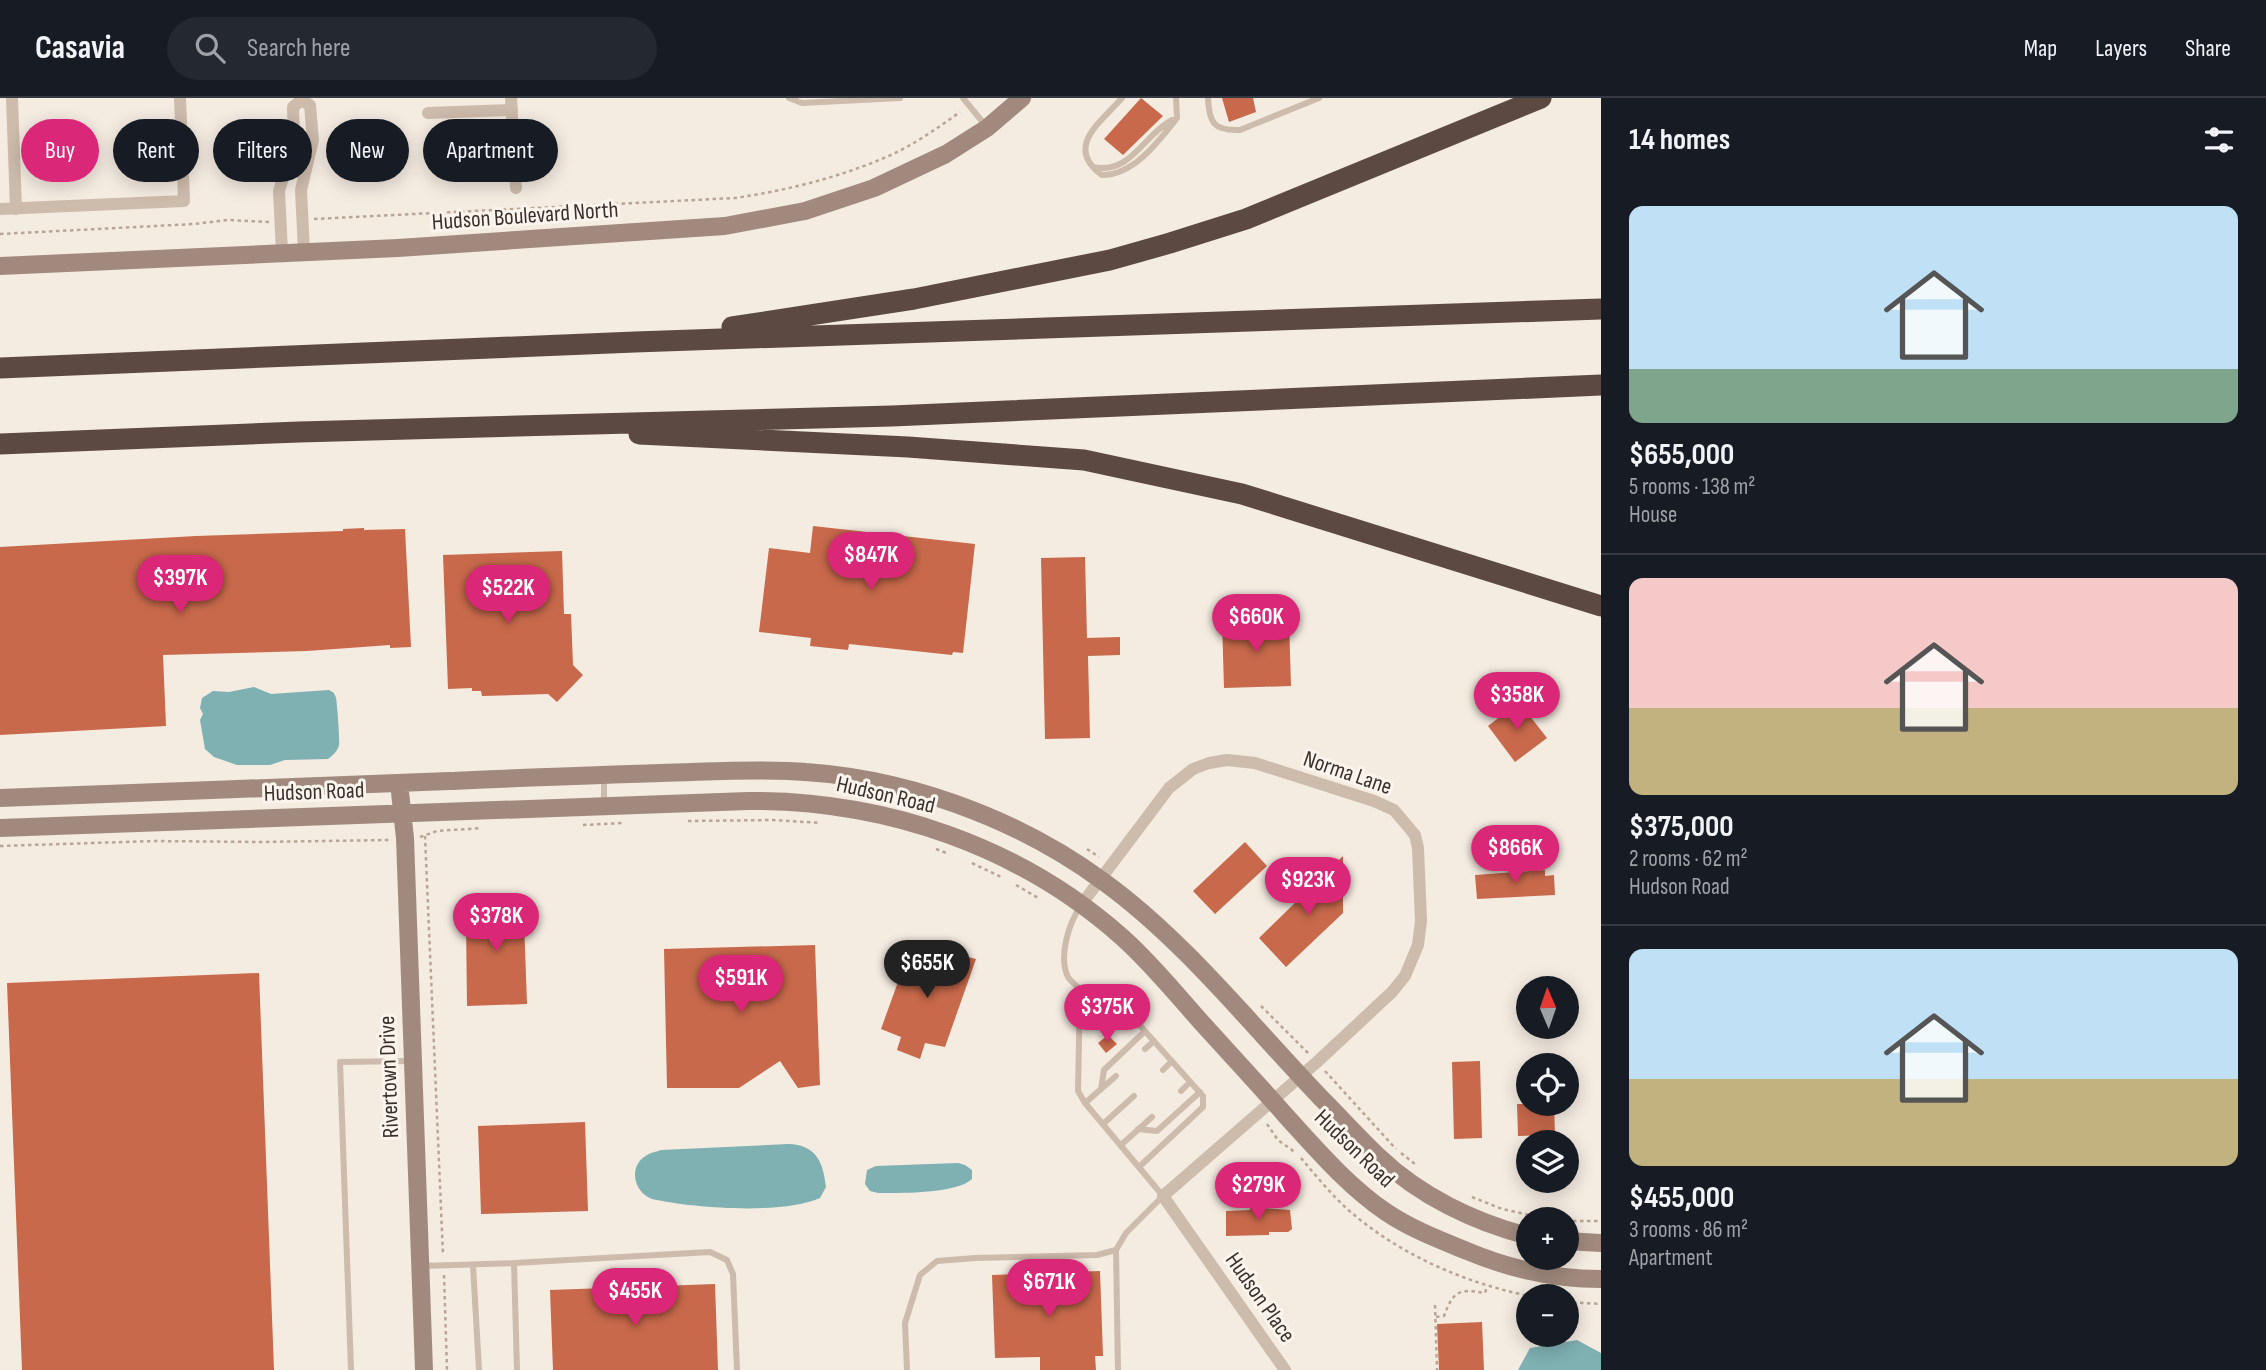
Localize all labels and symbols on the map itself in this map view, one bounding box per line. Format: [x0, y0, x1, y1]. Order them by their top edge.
street label: Hudson Boulevard North [431, 196, 619, 236]
pin: $847K [822, 532, 920, 592]
pin: $397K [131, 556, 229, 615]
pin: $522K [459, 566, 557, 625]
pin: $660K [1207, 594, 1305, 654]
pin: $358K [1468, 672, 1566, 732]
street label: Norma Lane [1300, 745, 1396, 801]
street label: Hudson Road [834, 770, 938, 820]
street label: Hudson Road [263, 776, 365, 808]
pin: $866K [1466, 826, 1564, 885]
pin: $923K [1259, 858, 1357, 917]
pin: $378K [447, 894, 545, 953]
pin: $655K [878, 940, 976, 1000]
pin: $591K [692, 956, 790, 1015]
north arrow [1516, 976, 1578, 1040]
pin: $375K [1058, 984, 1156, 1044]
street label: Rivertown Drive [373, 1015, 405, 1139]
street label: Hudson Road [1308, 1104, 1400, 1194]
pin: $279K [1209, 1162, 1307, 1222]
street label: Hudson Place [1219, 1247, 1301, 1348]
pin: $671K [1000, 1260, 1098, 1319]
pin: $455K [586, 1268, 684, 1328]

